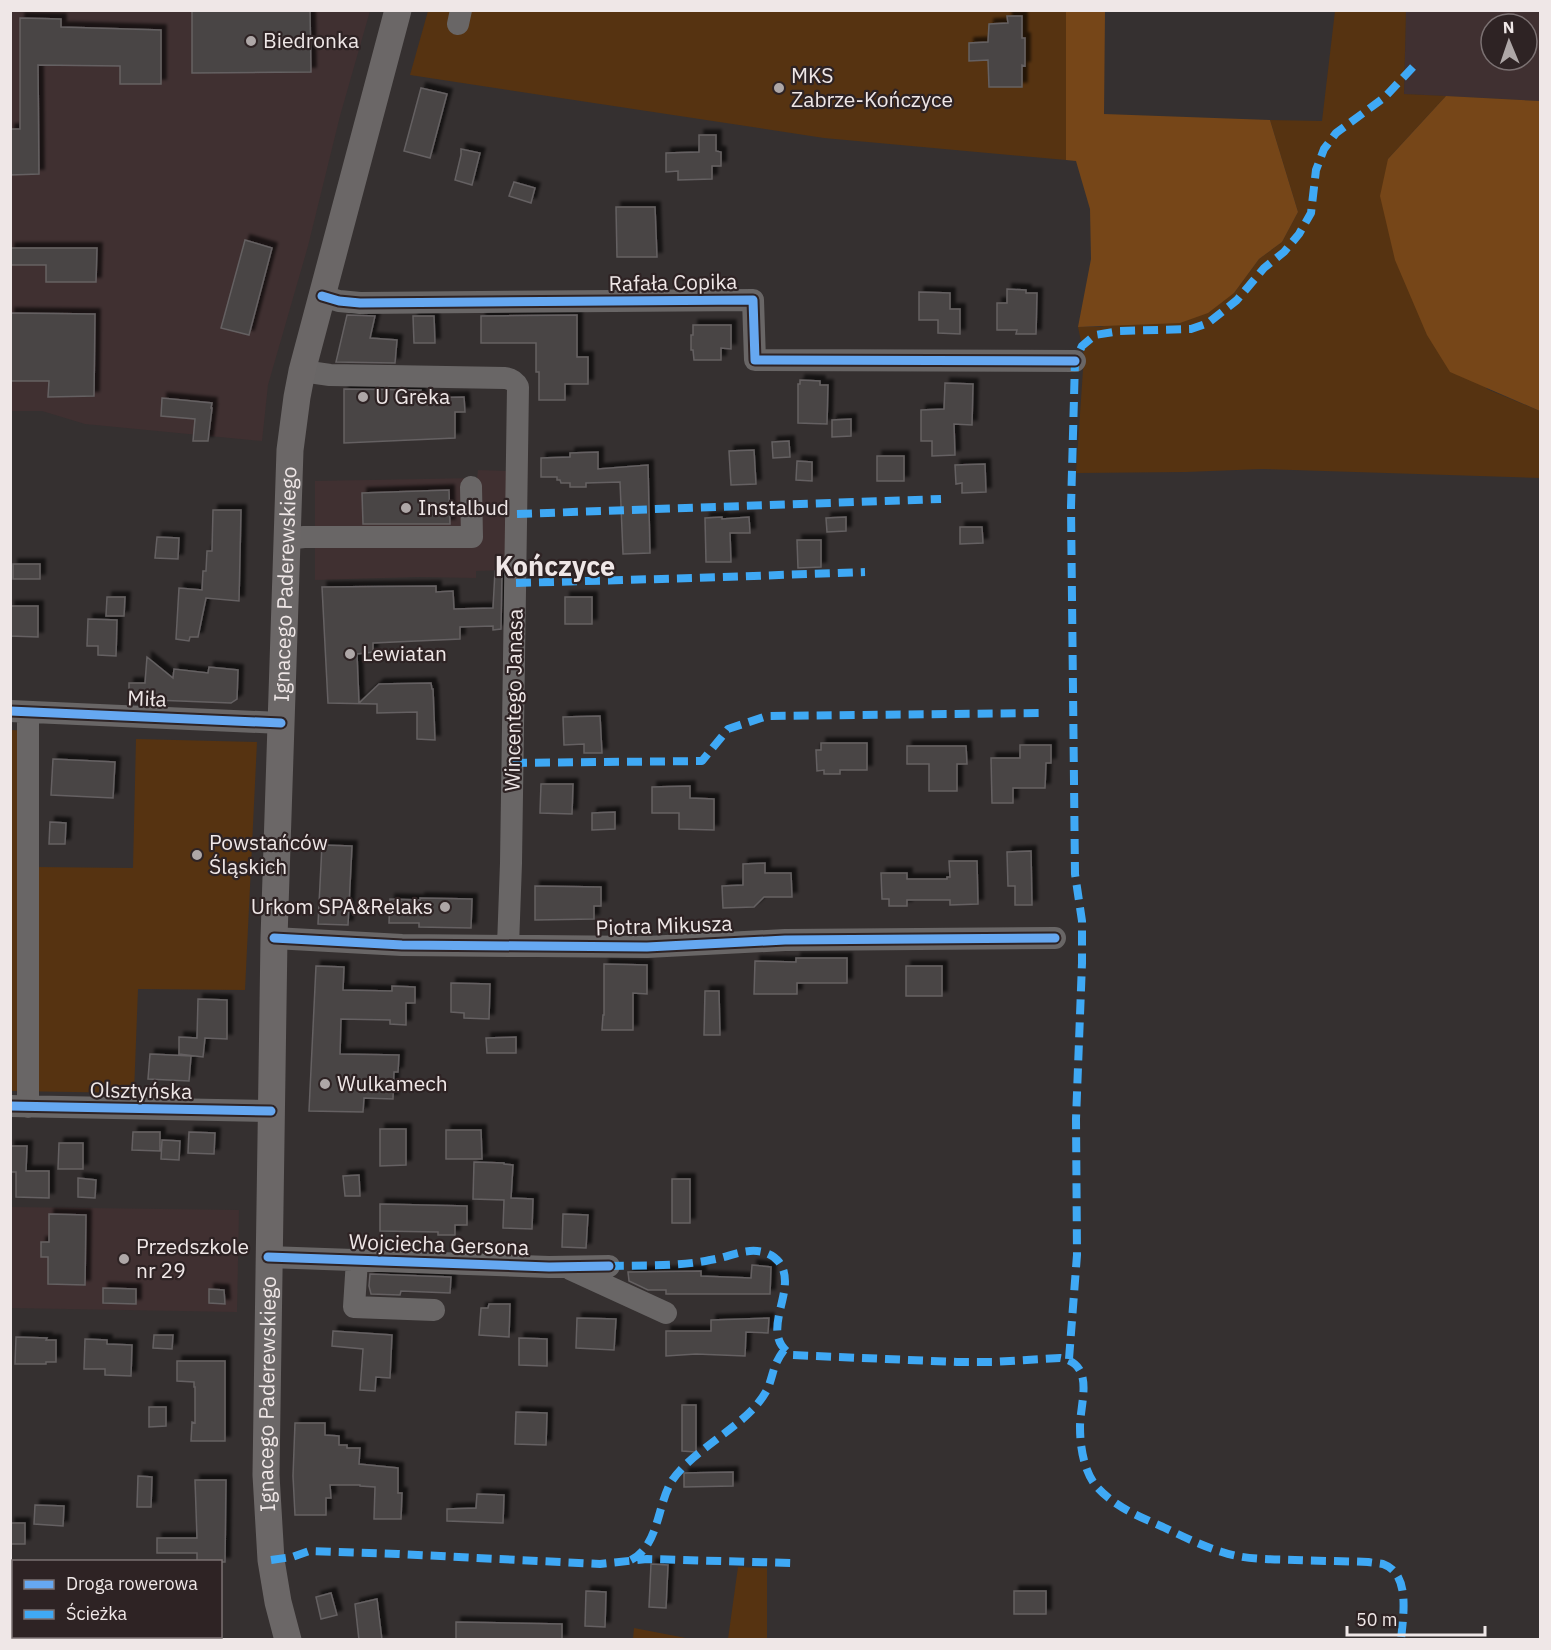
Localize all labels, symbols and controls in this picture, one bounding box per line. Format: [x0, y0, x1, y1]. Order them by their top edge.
north arrow [1479, 12, 1539, 72]
text: N [1502, 17, 1515, 37]
place label: Biedronka [263, 26, 359, 54]
marker: Biedronka [244, 34, 258, 48]
place label: MKS Zabrze-Kończyce [791, 61, 953, 113]
marker: MKS Zabrze-Kończyce [772, 81, 786, 95]
street label: Rafała Copika [608, 267, 738, 297]
place label: U Greka [375, 382, 450, 410]
marker: U Greka [356, 390, 370, 404]
street label: Ignacego Paderewskiego [267, 466, 302, 703]
place label: Instalbud [418, 493, 509, 521]
marker: Instalbud [399, 501, 413, 515]
district label: Kończyce [495, 548, 615, 583]
street label: Wincentego Janasa [497, 608, 529, 792]
place label: Lewiatan [362, 639, 447, 667]
marker: Lewiatan [343, 647, 357, 661]
street label: Miła [127, 683, 167, 713]
place label: Powstańców Śląskich [209, 828, 328, 880]
marker: Powstańców Śląskich [190, 848, 204, 862]
place label: Urkom SPA&Relaks [251, 892, 433, 920]
marker: Urkom SPA&Relaks [438, 900, 452, 914]
street label: Piotra Mikusza [595, 909, 733, 941]
place label: Wulkamech [337, 1069, 448, 1097]
street label: Olsztyńska [90, 1075, 193, 1105]
marker: Wulkamech [318, 1077, 332, 1091]
street label: Wojciecha Gersona [348, 1227, 530, 1261]
place label: Przedszkole nr 29 [136, 1232, 249, 1284]
marker: Przedszkole nr 29 [117, 1252, 131, 1266]
street label: Ignacego Paderewskiego [251, 1276, 282, 1513]
legend [12, 1560, 222, 1638]
text: Droga rowerowa [66, 1572, 198, 1595]
scale bar [1347, 1599, 1485, 1637]
text: Ścieżka [66, 1602, 128, 1625]
text: 50 m [1356, 1608, 1398, 1631]

